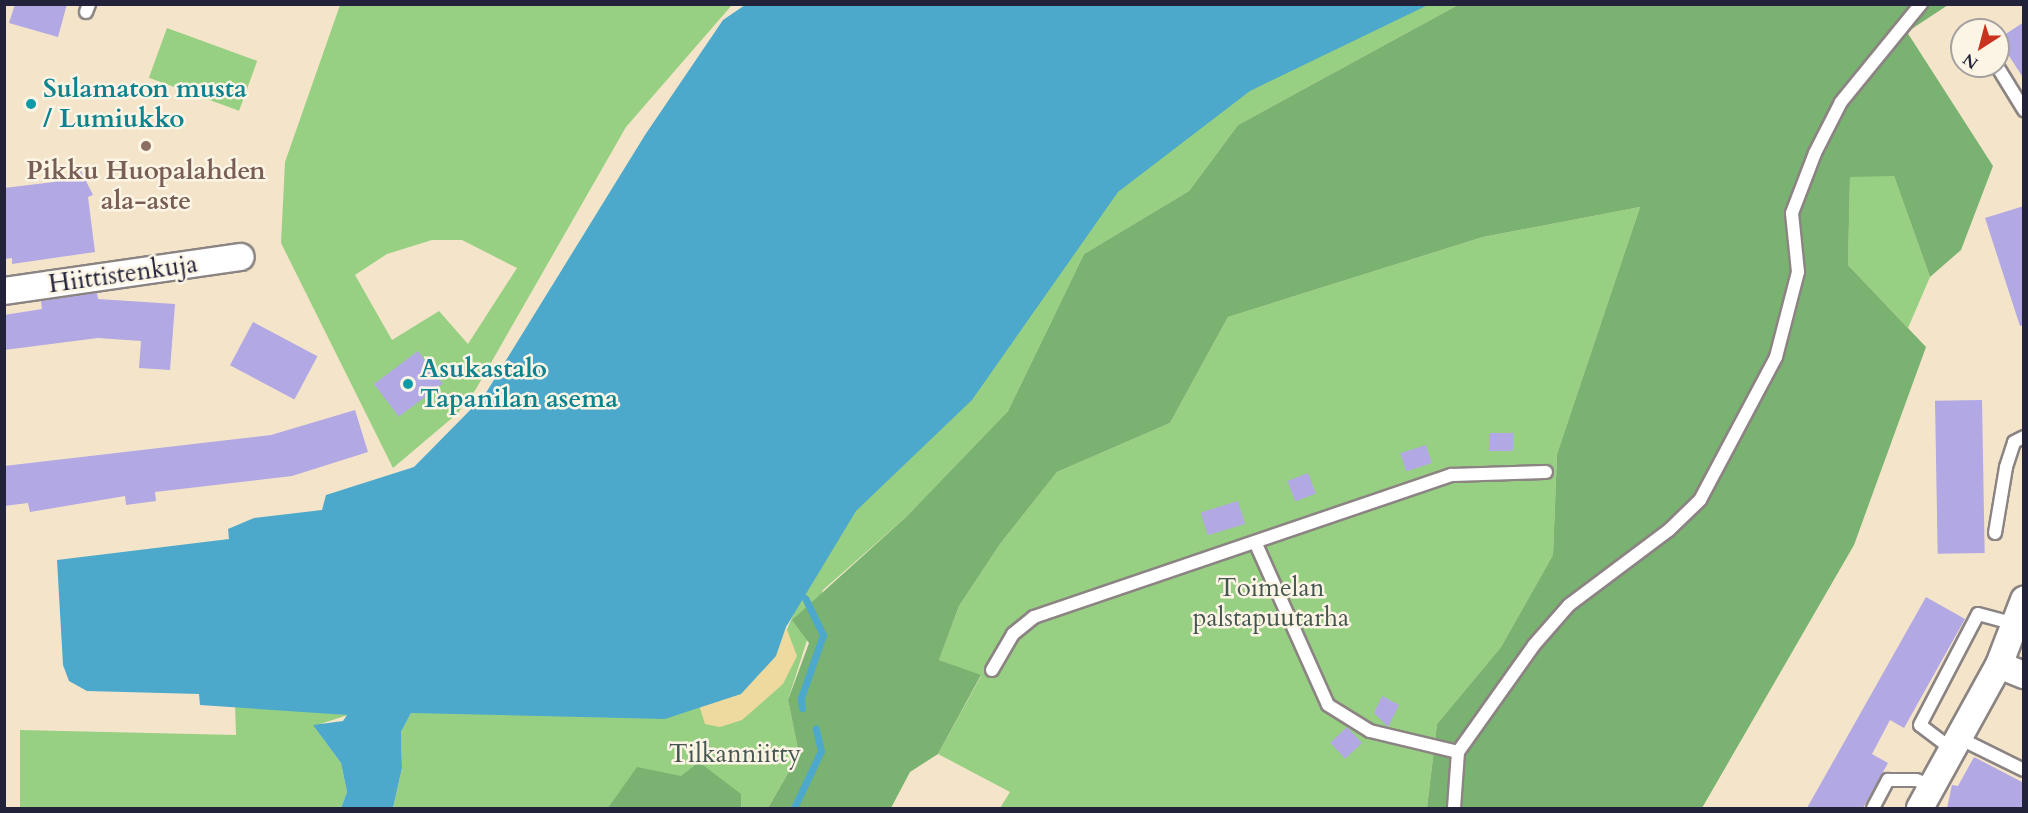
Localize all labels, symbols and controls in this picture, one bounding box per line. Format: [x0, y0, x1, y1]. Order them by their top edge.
north arrow [1950, 18, 2010, 78]
text: N [1959, 48, 1983, 74]
place label: Sulamaton musta / Lumiukko [43, 73, 247, 134]
marker: Sulamaton musta / Lumiukko [24, 97, 38, 111]
marker: Pikku Huopalahden ala-aste [139, 139, 153, 153]
place label: Pikku Huopalahden ala-aste [26, 155, 266, 216]
street label: Hiittistenkuja [46, 248, 200, 300]
place label: Asukastalo Tapanilan asema [420, 353, 618, 414]
marker: Asukastalo Tapanilan asema [401, 377, 415, 391]
park label: Toimelan palstapuutarha [1193, 572, 1349, 634]
park label: Tilkanniitty [669, 738, 801, 770]

